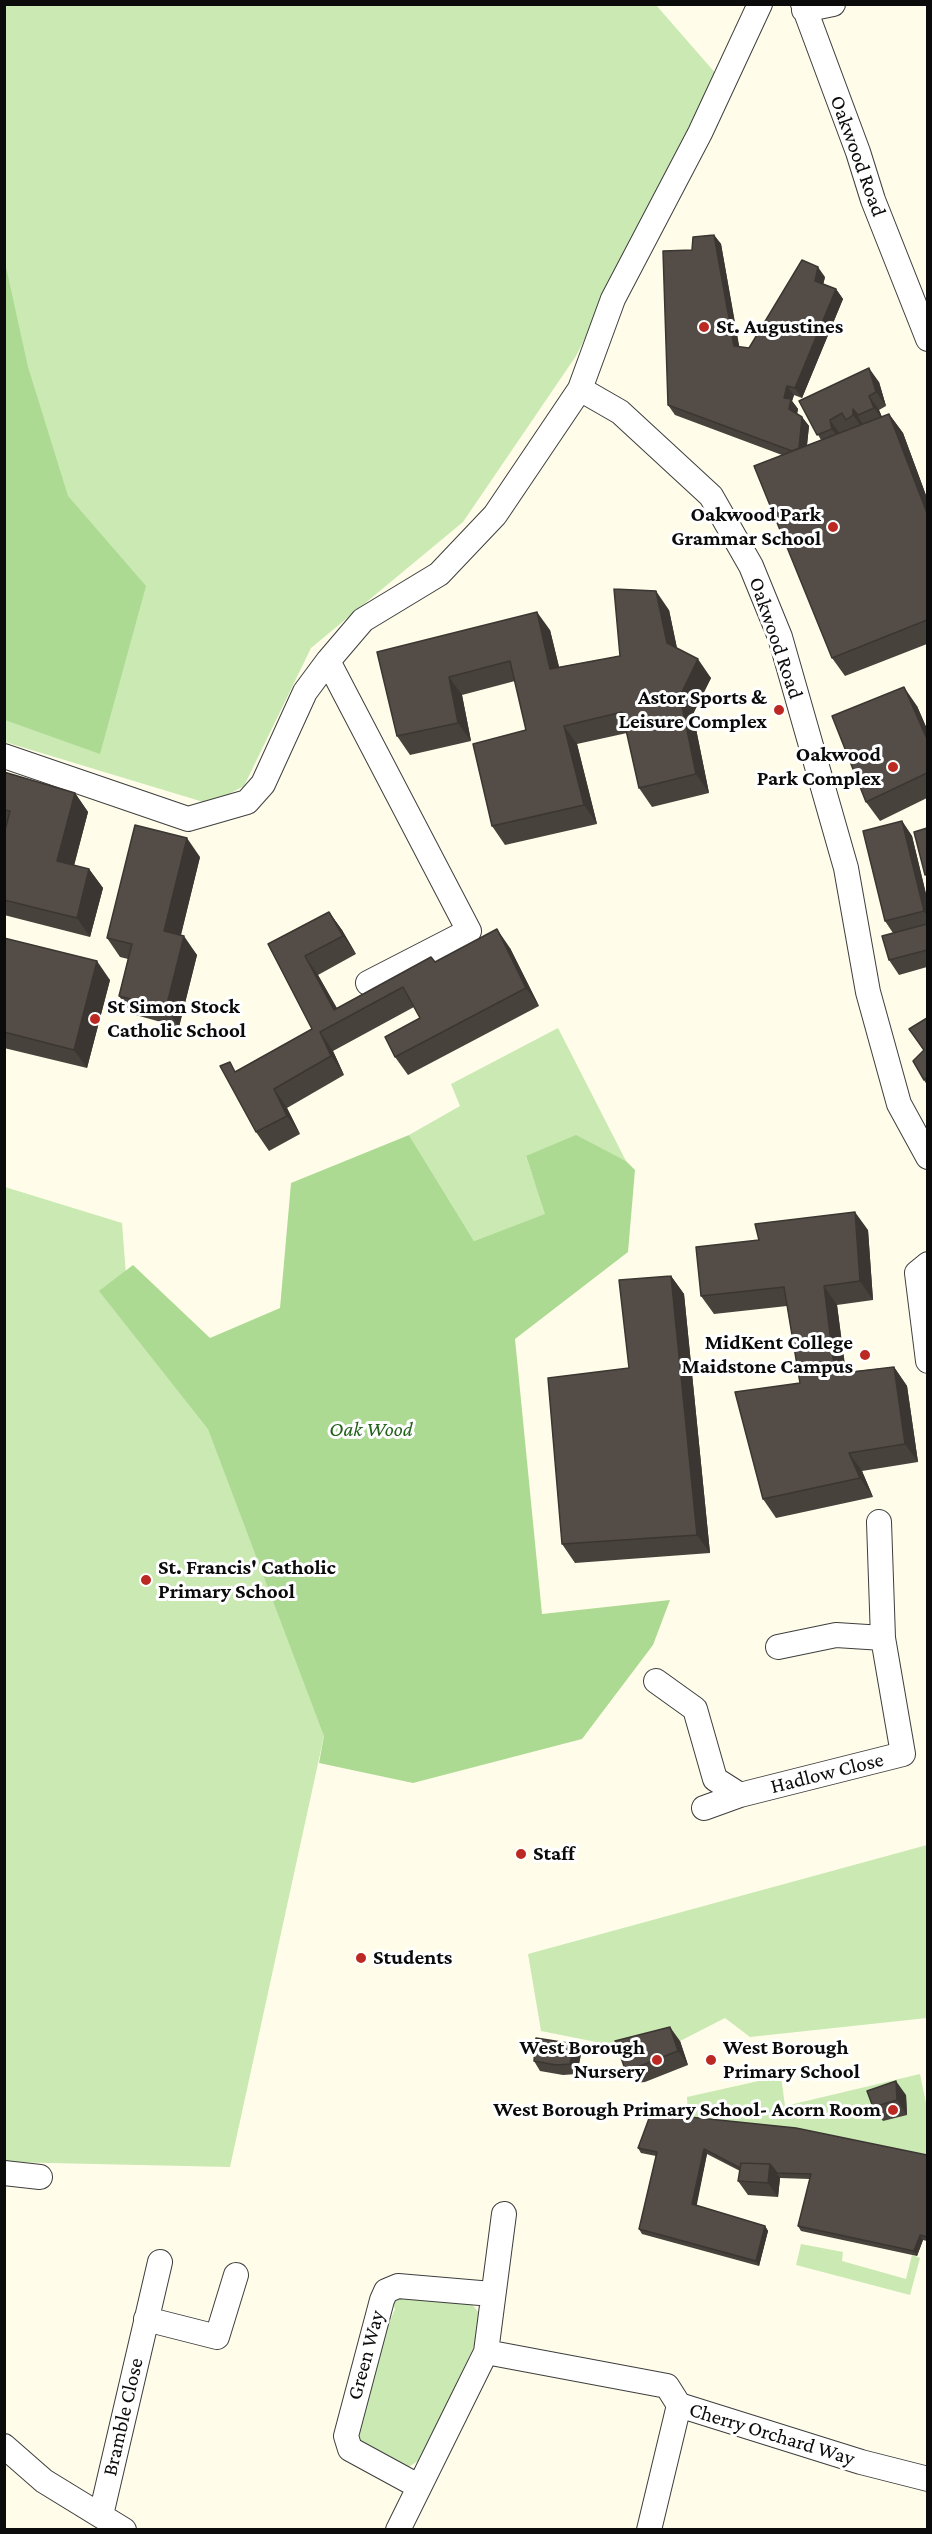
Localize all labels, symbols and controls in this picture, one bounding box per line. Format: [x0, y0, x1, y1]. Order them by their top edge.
street label: Oakwood Road [824, 92, 892, 220]
place label: St. Augustines [716, 314, 843, 340]
marker: St. Augustines [697, 320, 711, 334]
place label: Oakwood Park Grammar School [671, 502, 821, 552]
marker: Oakwood Park Grammar School [826, 520, 840, 534]
street label: Oakwood Road [743, 574, 809, 702]
place label: Astor Sports & Leisure Complex [619, 685, 767, 735]
marker: Astor Sports & Leisure Complex [772, 703, 786, 717]
place label: Oakwood Park Complex [757, 742, 881, 792]
marker: Oakwood Park Complex [886, 760, 900, 774]
place label: St Simon Stock Catholic School [107, 994, 246, 1044]
marker: St Simon Stock Catholic School [88, 1012, 102, 1026]
place label: MidKent College Maidstone Campus [682, 1330, 853, 1380]
marker: MidKent College Maidstone Campus [858, 1348, 872, 1362]
park label: Oak Wood [329, 1417, 413, 1443]
place label: St. Francis' Catholic Primary School [158, 1555, 336, 1605]
marker: St. Francis' Catholic Primary School [139, 1573, 153, 1587]
street label: Hadlow Close [768, 1747, 886, 1799]
place label: Staff [533, 1841, 575, 1867]
marker: Staff [514, 1847, 528, 1861]
place label: Students [373, 1945, 452, 1971]
marker: Students [354, 1951, 368, 1965]
place label: West Borough Nursery [519, 2035, 645, 2085]
place label: West Borough Primary School [723, 2035, 860, 2085]
marker: West Borough Nursery [650, 2053, 664, 2067]
marker: West Borough Primary School [704, 2053, 718, 2067]
place label: West Borough Primary School- Acorn Room [493, 2097, 881, 2123]
marker: West Borough Primary School- Acorn Room [886, 2103, 900, 2117]
street label: Green Way [342, 2307, 390, 2403]
street label: Bramble Close [97, 2356, 149, 2478]
street label: Cherry Orchard Way [686, 2397, 858, 2471]

